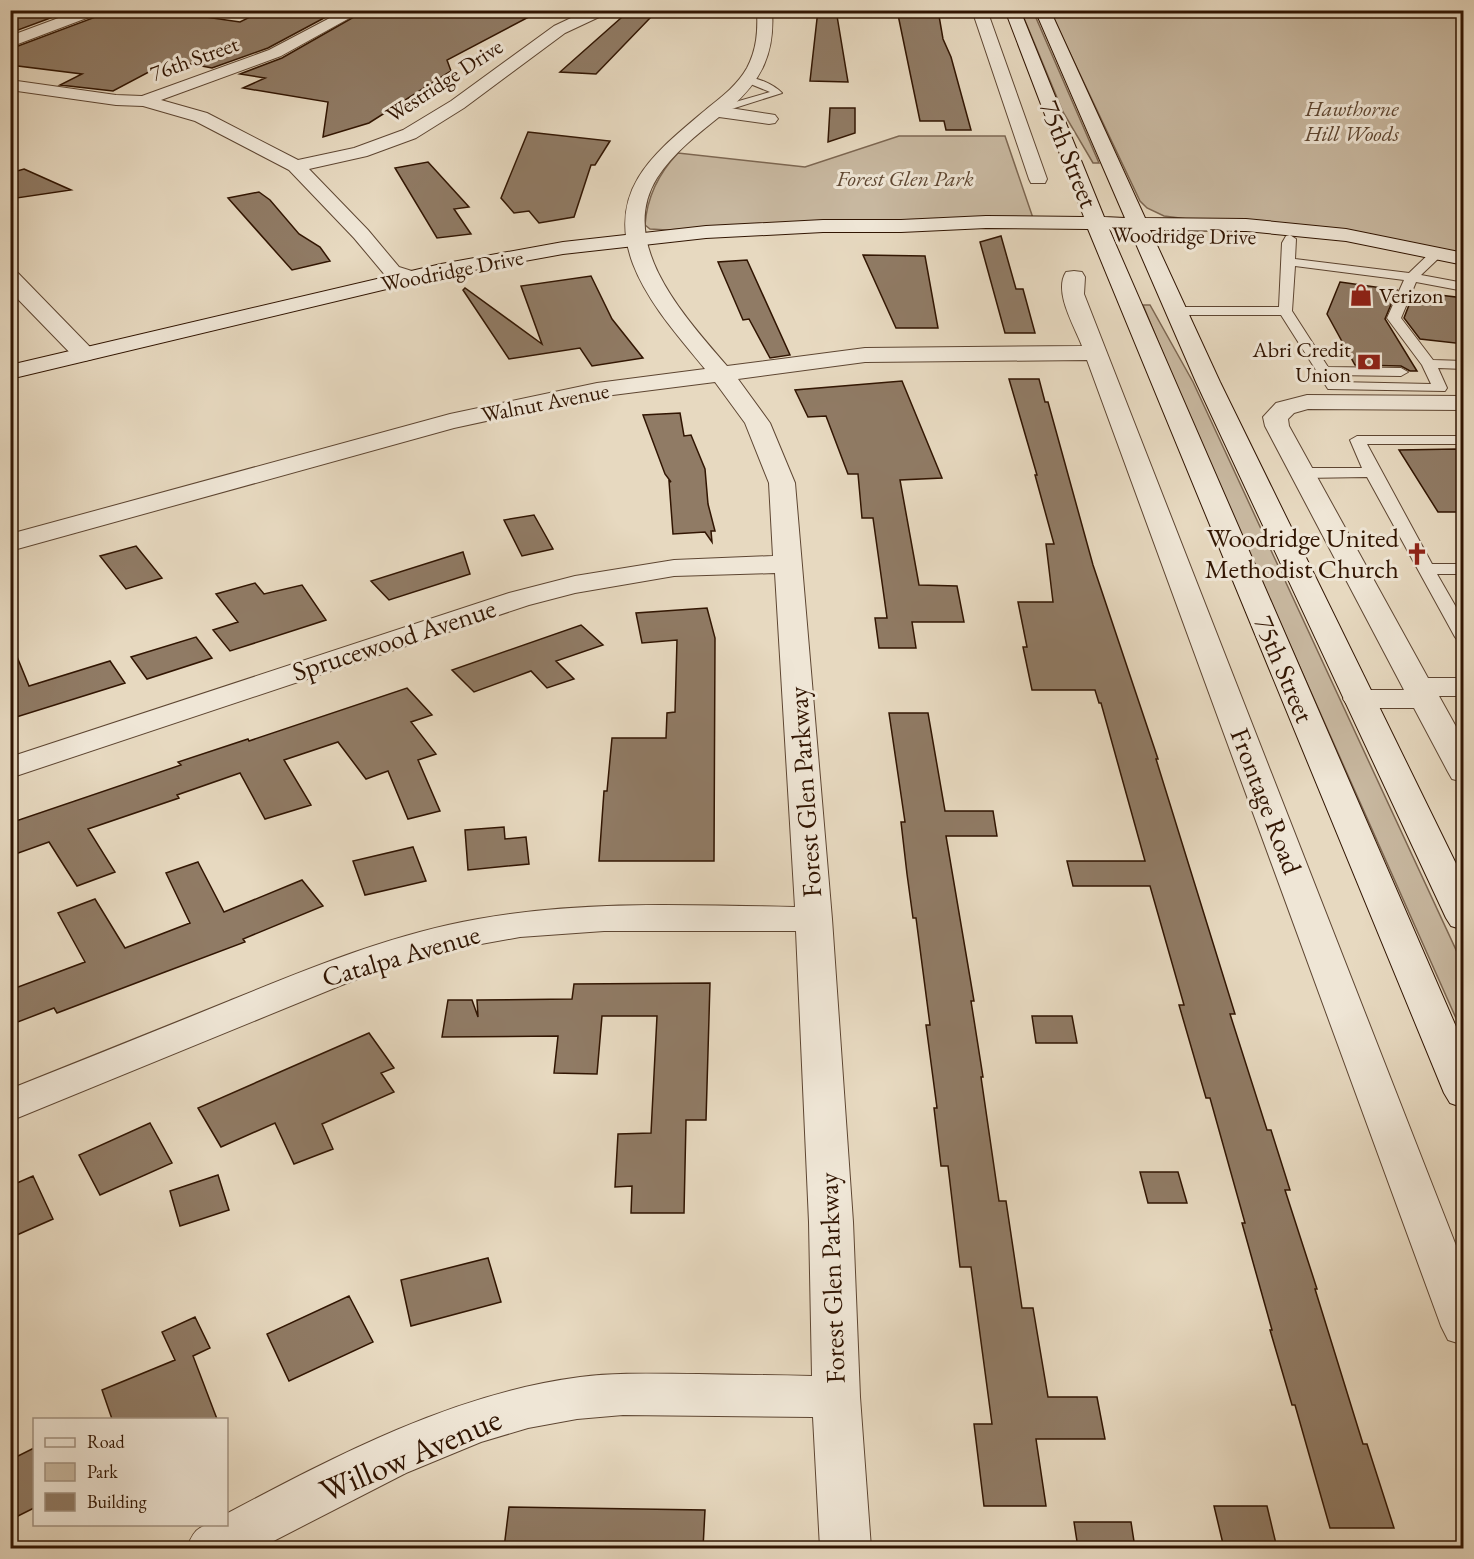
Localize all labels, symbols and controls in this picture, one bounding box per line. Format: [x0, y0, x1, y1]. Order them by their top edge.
street label: 76th Street [146, 29, 242, 88]
street label: Westridge Drive [380, 32, 509, 129]
park label: Hawthorne Hill Woods [1304, 94, 1400, 148]
street label: 75th Street [1032, 95, 1107, 213]
park label: Forest Glen Park [835, 164, 974, 193]
street label: Woodridge Drive [1112, 220, 1257, 251]
street label: Woodridge Drive [379, 242, 526, 298]
place label: Verizon [1379, 281, 1444, 310]
shop icon: Verizon [1348, 282, 1374, 308]
place label: Abri Credit Union [1252, 335, 1351, 389]
bank icon: Abri Credit Union [1356, 349, 1382, 375]
street label: Walnut Avenue [479, 376, 612, 429]
place label: Woodridge United Methodist Church [1205, 520, 1399, 586]
church icon: Woodridge United Methodist Church [1404, 541, 1430, 567]
street label: Sprucewood Avenue [288, 590, 500, 689]
street label: 75th Street [1246, 610, 1323, 728]
street label: Forest Glen Parkway [780, 685, 829, 899]
street label: Frontage Road [1223, 723, 1311, 879]
street label: Catalpa Avenue [318, 916, 484, 995]
street label: Forest Glen Parkway [810, 1172, 853, 1384]
street label: Willow Avenue [313, 1397, 508, 1512]
legend [33, 1418, 228, 1526]
text: Road [87, 1430, 126, 1453]
text: Park [87, 1460, 118, 1483]
text: Building [87, 1490, 147, 1513]

